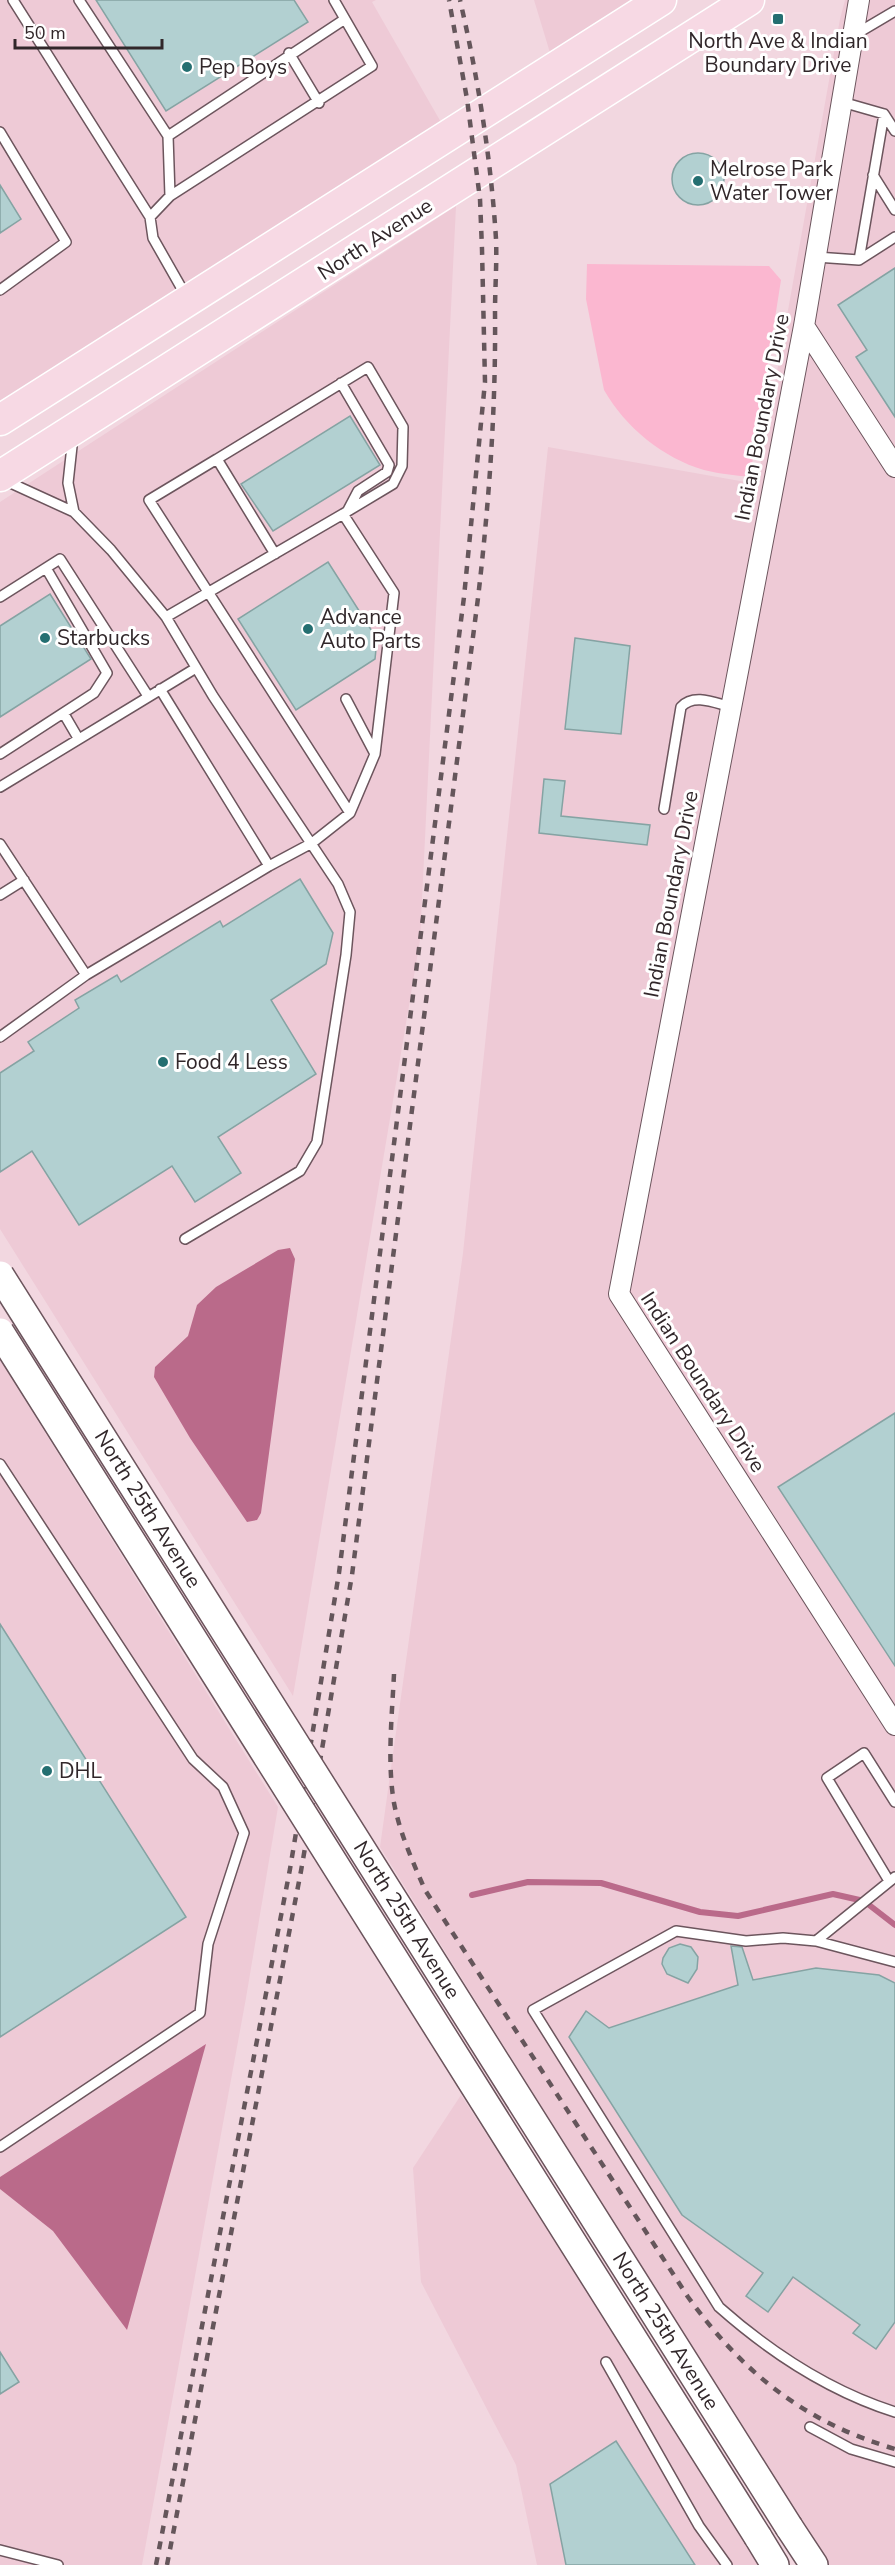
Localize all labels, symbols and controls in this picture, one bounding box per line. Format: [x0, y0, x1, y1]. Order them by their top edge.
scale bar [15, 12, 162, 50]
marker: North Ave & Indian Boundary Drive [771, 12, 785, 26]
text: 50 m [24, 21, 66, 45]
place label: North Ave & Indian Boundary Drive [688, 27, 868, 79]
place label: Pep Boys [199, 53, 287, 81]
marker: Pep Boys [180, 60, 194, 74]
place label: Melrose Park Water Tower [710, 155, 834, 207]
marker: Melrose Park Water Tower [691, 174, 705, 188]
street label: North Avenue [312, 191, 438, 287]
street label: Indian Boundary Drive [728, 311, 796, 523]
place label: Advance Auto Parts [320, 603, 421, 655]
marker: Advance Auto Parts [301, 622, 315, 636]
place label: Starbucks [57, 624, 150, 652]
marker: Starbucks [38, 631, 52, 645]
street label: Indian Boundary Drive [637, 788, 705, 1000]
place label: Food 4 Less [175, 1048, 288, 1076]
marker: Food 4 Less [156, 1055, 170, 1069]
street label: Indian Boundary Drive [634, 1286, 772, 1478]
street label: North 25th Avenue [88, 1425, 208, 1593]
place label: DHL [59, 1757, 103, 1785]
marker: DHL [40, 1764, 54, 1778]
street label: North 25th Avenue [347, 1836, 467, 2004]
street label: North 25th Avenue [606, 2247, 726, 2415]

